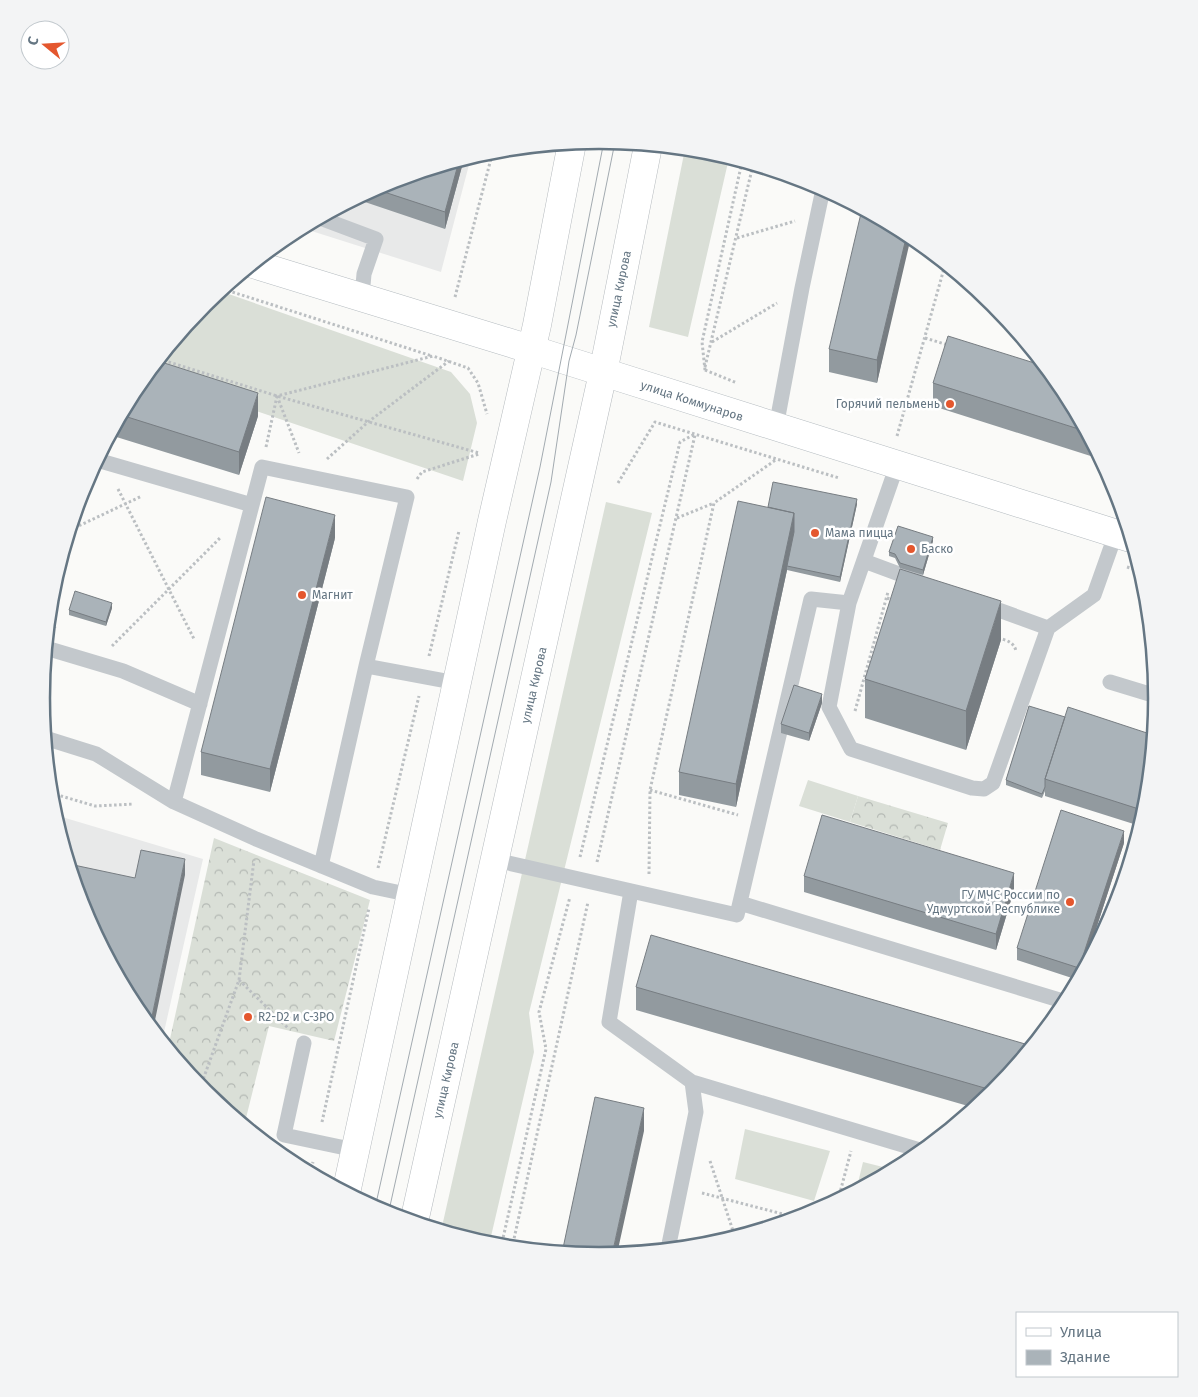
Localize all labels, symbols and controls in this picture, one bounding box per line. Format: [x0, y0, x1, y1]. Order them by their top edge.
north arrow [20, 20, 70, 70]
text: С [24, 35, 42, 48]
street label: улица Кирова [604, 249, 634, 329]
street label: улица Коммунаров [639, 378, 745, 424]
place label: Горячий пельмень [836, 397, 940, 411]
marker: Горячий пельмень [944, 398, 956, 410]
place label: Мама пицца [825, 526, 893, 540]
marker: Мама пицца [809, 527, 821, 539]
place label: Баско [921, 542, 953, 556]
marker: Баско [905, 543, 917, 555]
place label: Магнит [312, 588, 353, 602]
marker: Магнит [296, 589, 308, 601]
street label: улица Кирова [518, 645, 550, 725]
place label: ГУ МЧС России по Удмуртской Республике [927, 888, 1060, 916]
marker: ГУ МЧС России по Удмуртской Республике [1064, 896, 1076, 908]
place label: R2-D2 и C-3PO [258, 1010, 334, 1024]
marker: R2-D2 и C-3PO [242, 1011, 254, 1023]
street label: улица Кирова [430, 1040, 462, 1120]
legend [1016, 1312, 1178, 1377]
text: Улица [1060, 1323, 1102, 1341]
text: Здание [1060, 1348, 1110, 1366]

